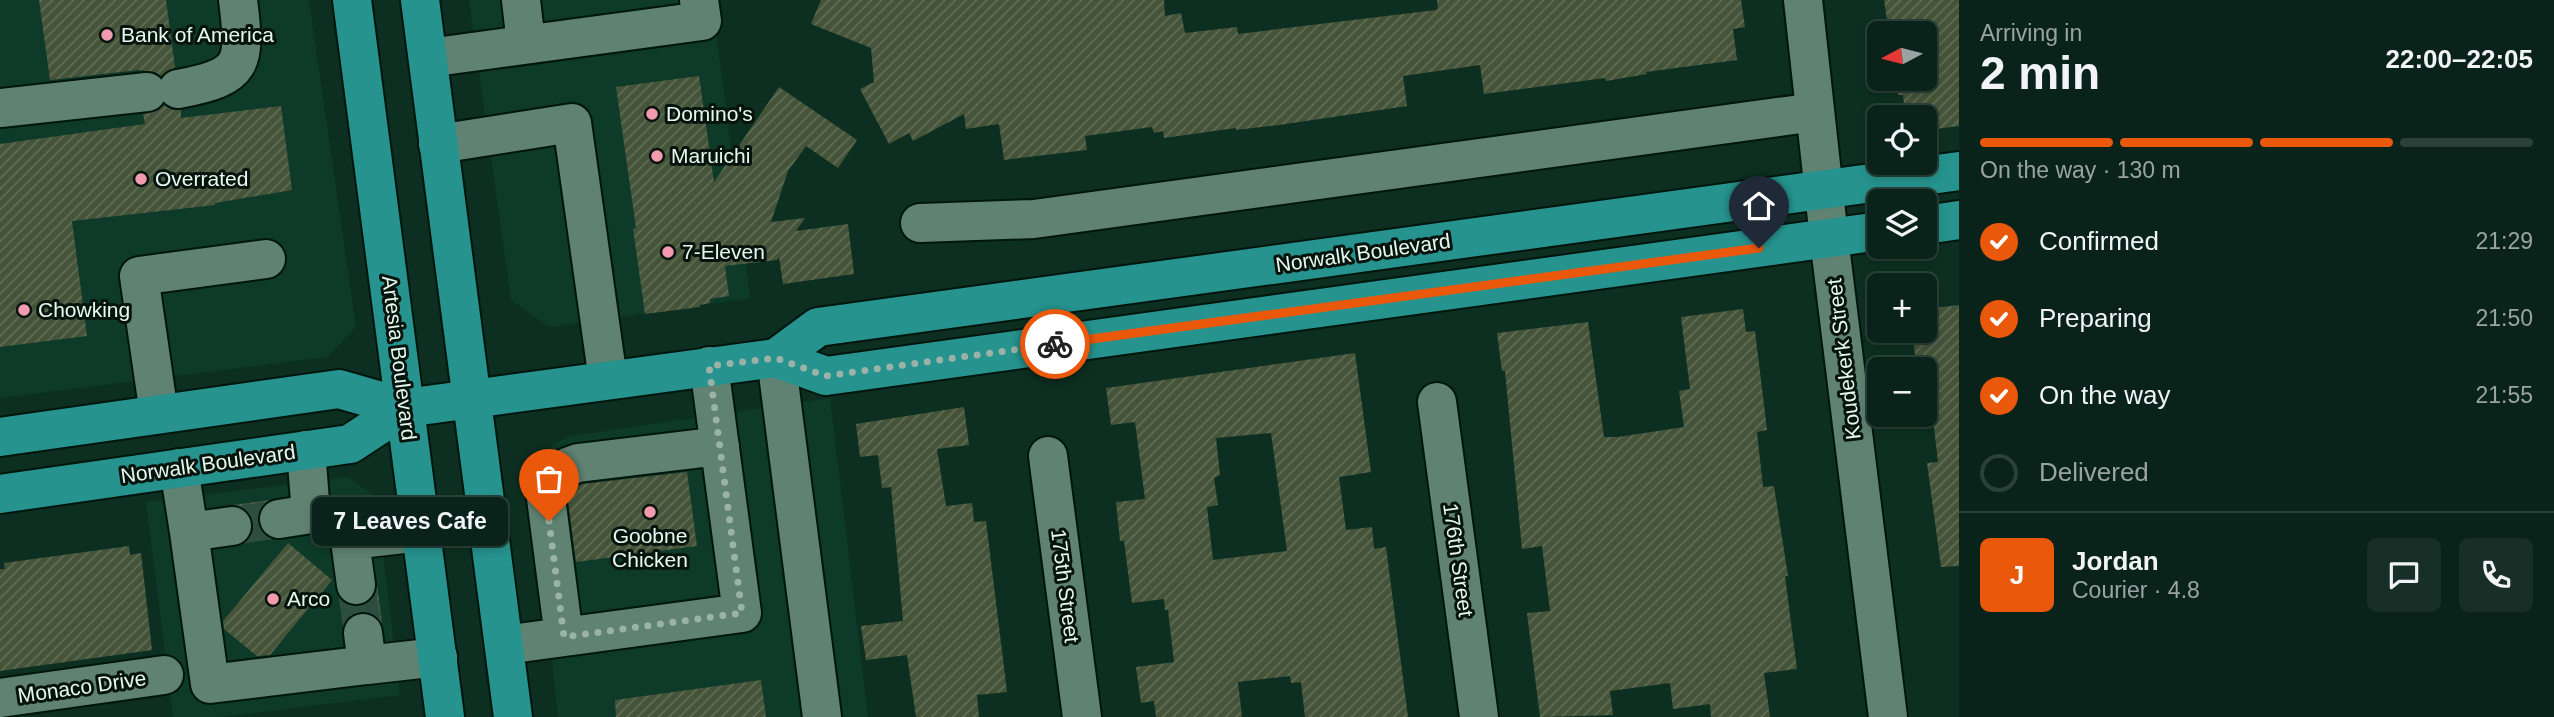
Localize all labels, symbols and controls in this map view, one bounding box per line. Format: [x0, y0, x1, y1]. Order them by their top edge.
text: Arriving in [1980, 20, 2082, 46]
north arrow [1867, 21, 1937, 91]
map controls [1867, 21, 1937, 427]
place label: Bank of America [121, 23, 274, 46]
marker: Bank of America [99, 27, 115, 43]
text: 22:00–22:05 [2386, 44, 2533, 74]
text: 2 min [1980, 47, 2100, 99]
place label: Domino's [666, 102, 753, 125]
button: locate [1867, 105, 1937, 175]
marker: Domino's [644, 106, 660, 122]
place label: Maruichi [671, 144, 750, 167]
marker: Maruichi [649, 148, 665, 164]
text: On the way · 130 m [1980, 157, 2181, 183]
place label: Overrated [155, 167, 248, 190]
marker: Overrated [133, 171, 149, 187]
pin [1729, 176, 1789, 248]
icon: home [1740, 187, 1778, 225]
button: layers [1867, 189, 1937, 259]
icon: check [1980, 223, 2018, 261]
text: Confirmed [2039, 226, 2159, 256]
text: 21:29 [2475, 228, 2533, 254]
street label: Norwalk Boulevard [1274, 229, 1452, 276]
place label: 7-Eleven [682, 240, 765, 263]
marker: 7-Eleven [660, 244, 676, 260]
button: + [1867, 273, 1937, 343]
street label: Artesia Boulevard [378, 274, 421, 442]
street label: Koudekerk Street [1822, 277, 1865, 441]
place label: Chowking [38, 298, 130, 321]
icon: check [1980, 300, 2018, 338]
marker: Chowking [16, 302, 32, 318]
text: Preparing [2039, 303, 2152, 333]
text: 21:50 [2475, 305, 2533, 331]
courier [1020, 309, 1090, 379]
icon: bike [1036, 325, 1074, 363]
button: − [1867, 357, 1937, 427]
icon: check [1980, 377, 2018, 415]
text: On the way [2039, 380, 2171, 410]
text: 21:55 [2475, 382, 2533, 408]
street label: Norwalk Boulevard [119, 440, 297, 487]
pin [519, 449, 579, 521]
text: Delivered [2039, 457, 2149, 487]
icon: bag [530, 460, 568, 498]
callout: 7 Leaves Cafe [311, 496, 507, 546]
street label: 176th Street [1439, 502, 1478, 618]
marker: Goobne Chicken [642, 504, 658, 520]
text: 7 Leaves Cafe [333, 508, 487, 534]
place label: Goobne Chicken [612, 524, 688, 571]
street label: 175th Street [1047, 528, 1084, 644]
button: chat [2367, 538, 2441, 612]
button: phone [2459, 538, 2533, 612]
text: Jordan [2072, 546, 2159, 576]
text: J [2010, 560, 2024, 590]
text: Courier · 4.8 [2072, 577, 2200, 603]
place label: Arco [287, 587, 330, 610]
marker: Arco [265, 591, 281, 607]
street label: Monaco Drive [16, 666, 148, 707]

